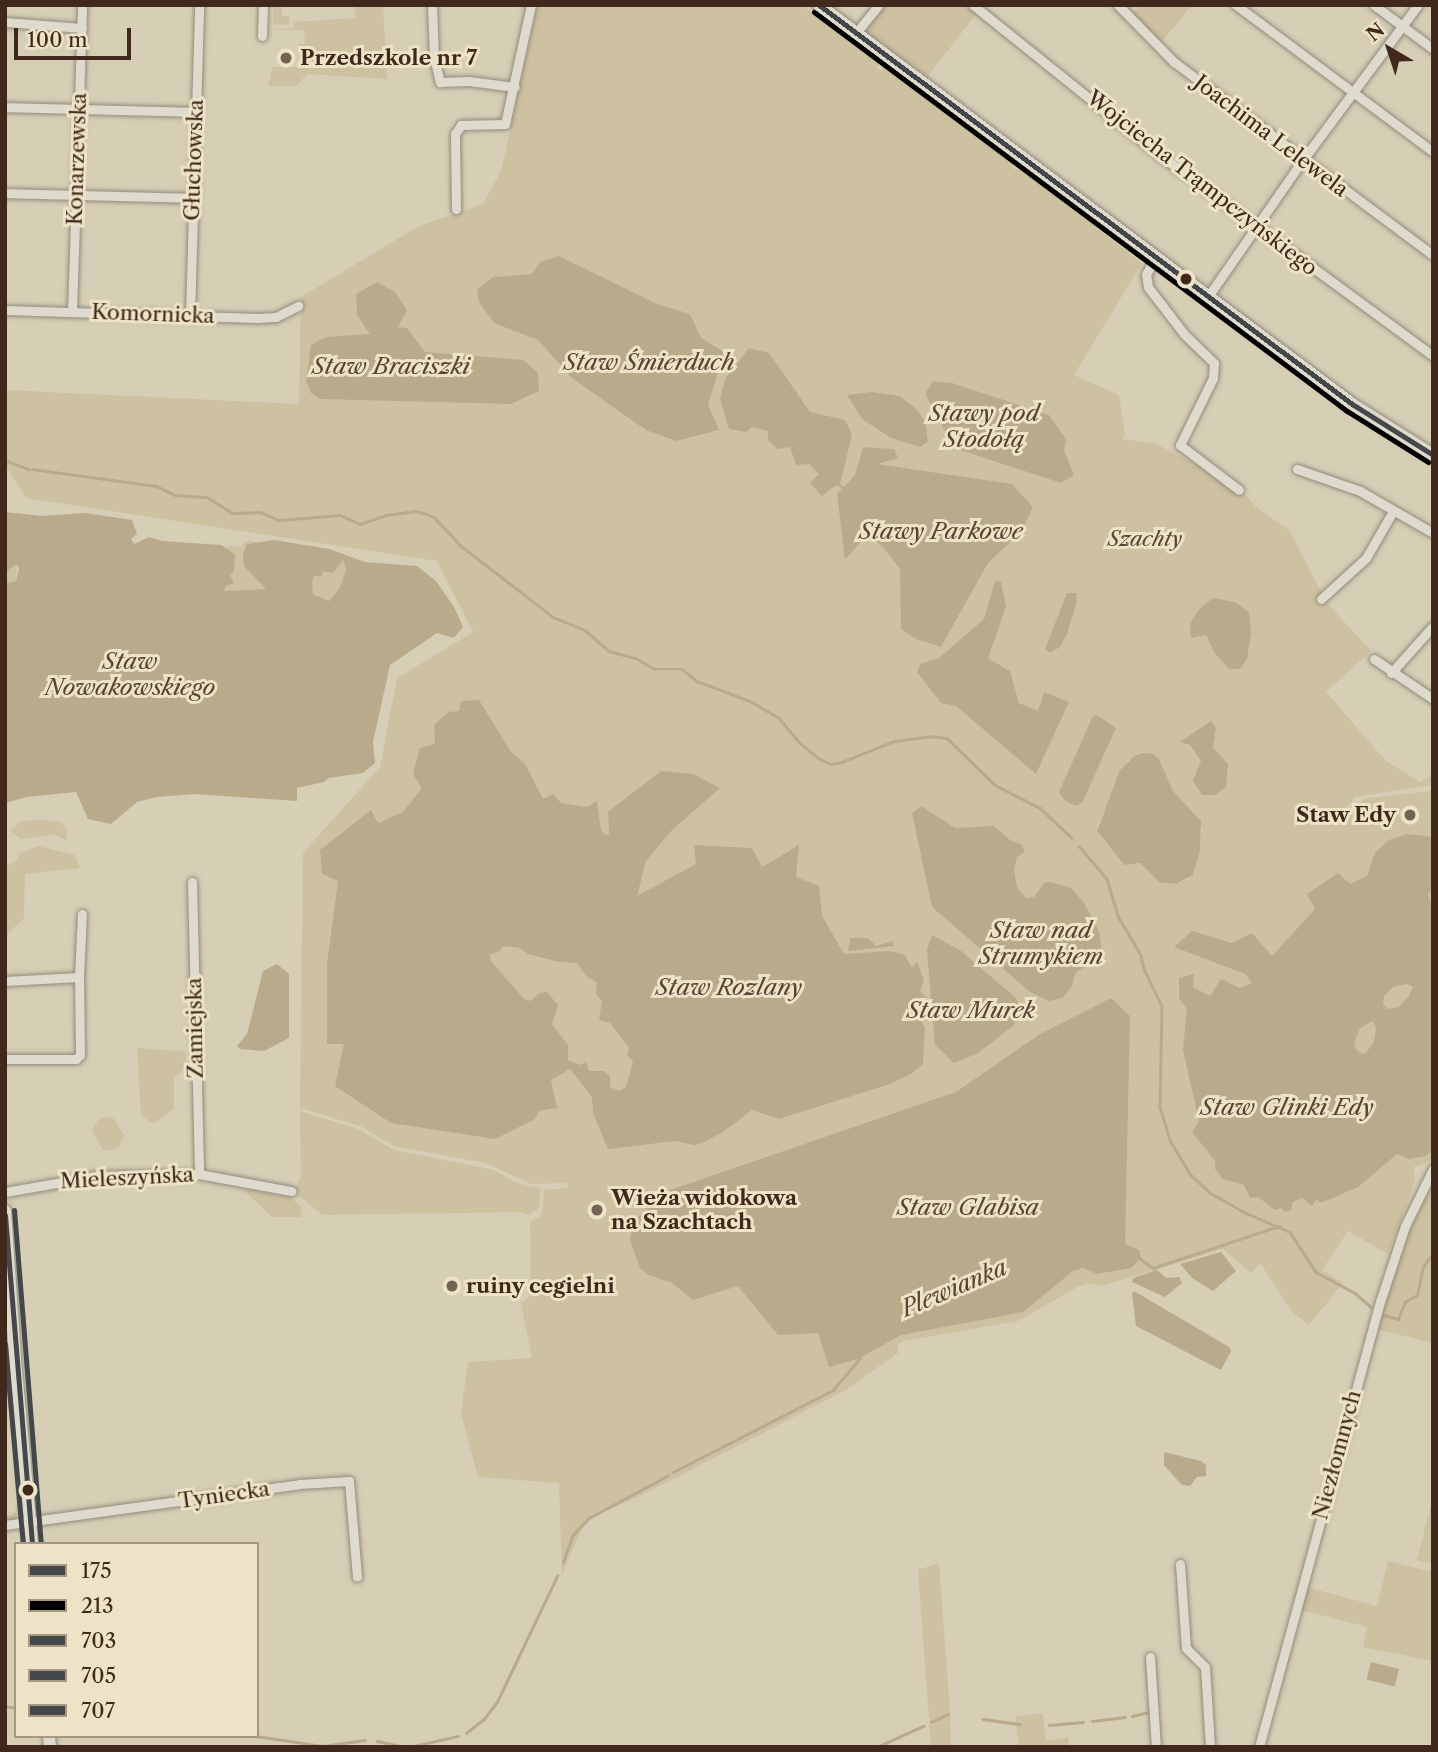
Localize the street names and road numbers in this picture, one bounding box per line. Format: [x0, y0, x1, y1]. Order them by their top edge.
street label: Joachima Lelewela [1189, 70, 1353, 202]
street label: Wojciecha Trąmpczyńskiego [1081, 85, 1323, 281]
street label: Konarzewska [62, 92, 92, 226]
street label: Głuchowska [179, 99, 209, 221]
street label: Komornicka [91, 299, 215, 329]
street label: Zamiejska [182, 977, 208, 1079]
street label: Mieleszyńska [60, 1162, 194, 1194]
street label: Niezłomnych [1308, 1388, 1366, 1522]
street label: Tyniecka [177, 1476, 271, 1514]

